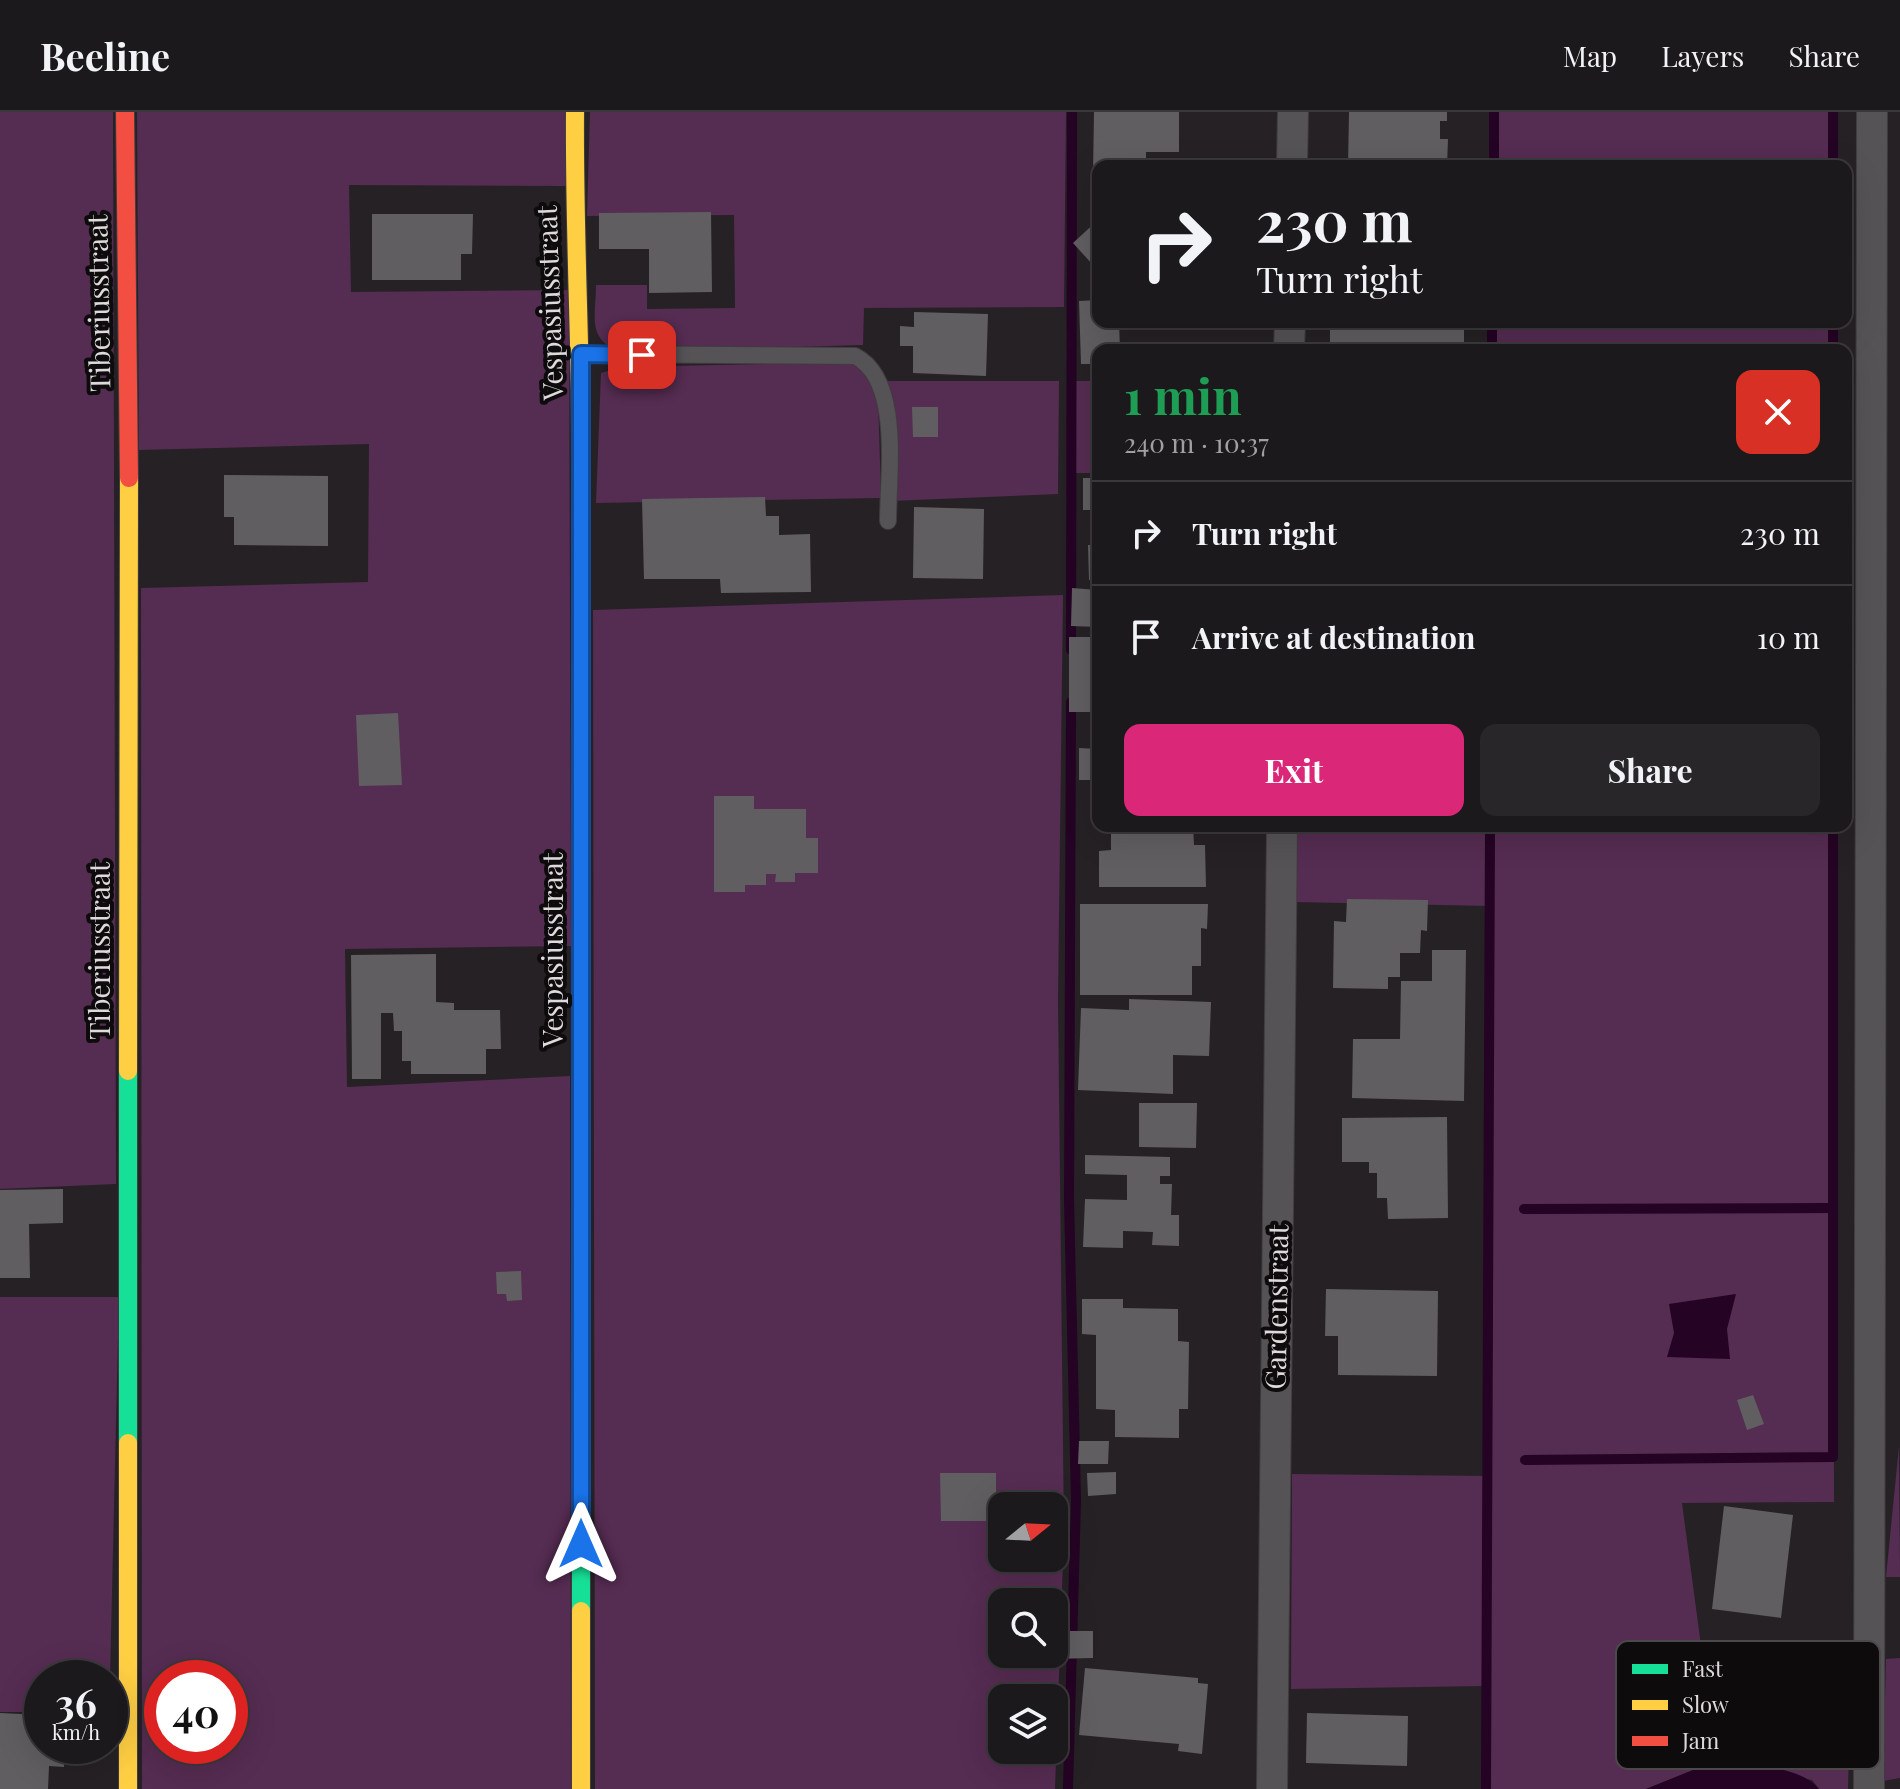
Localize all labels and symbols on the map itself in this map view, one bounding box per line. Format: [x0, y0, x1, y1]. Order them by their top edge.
street label: Vespasiusstraat [527, 204, 570, 402]
street label: Tiberiusstraat [77, 213, 118, 392]
pin [608, 321, 676, 389]
street label: Vespasiusstraat [533, 851, 570, 1049]
street label: Tiberiusstraat [80, 861, 117, 1040]
street label: Gardenstraat [1256, 1223, 1295, 1390]
north arrow [988, 1492, 1068, 1572]
position arrow [539, 1502, 623, 1586]
legend [1616, 1641, 1880, 1769]
text: Fast [1682, 1653, 1724, 1683]
speed limit sign: 40 [144, 1660, 248, 1764]
text: Slow [1682, 1689, 1729, 1719]
text: Jam [1681, 1725, 1720, 1755]

